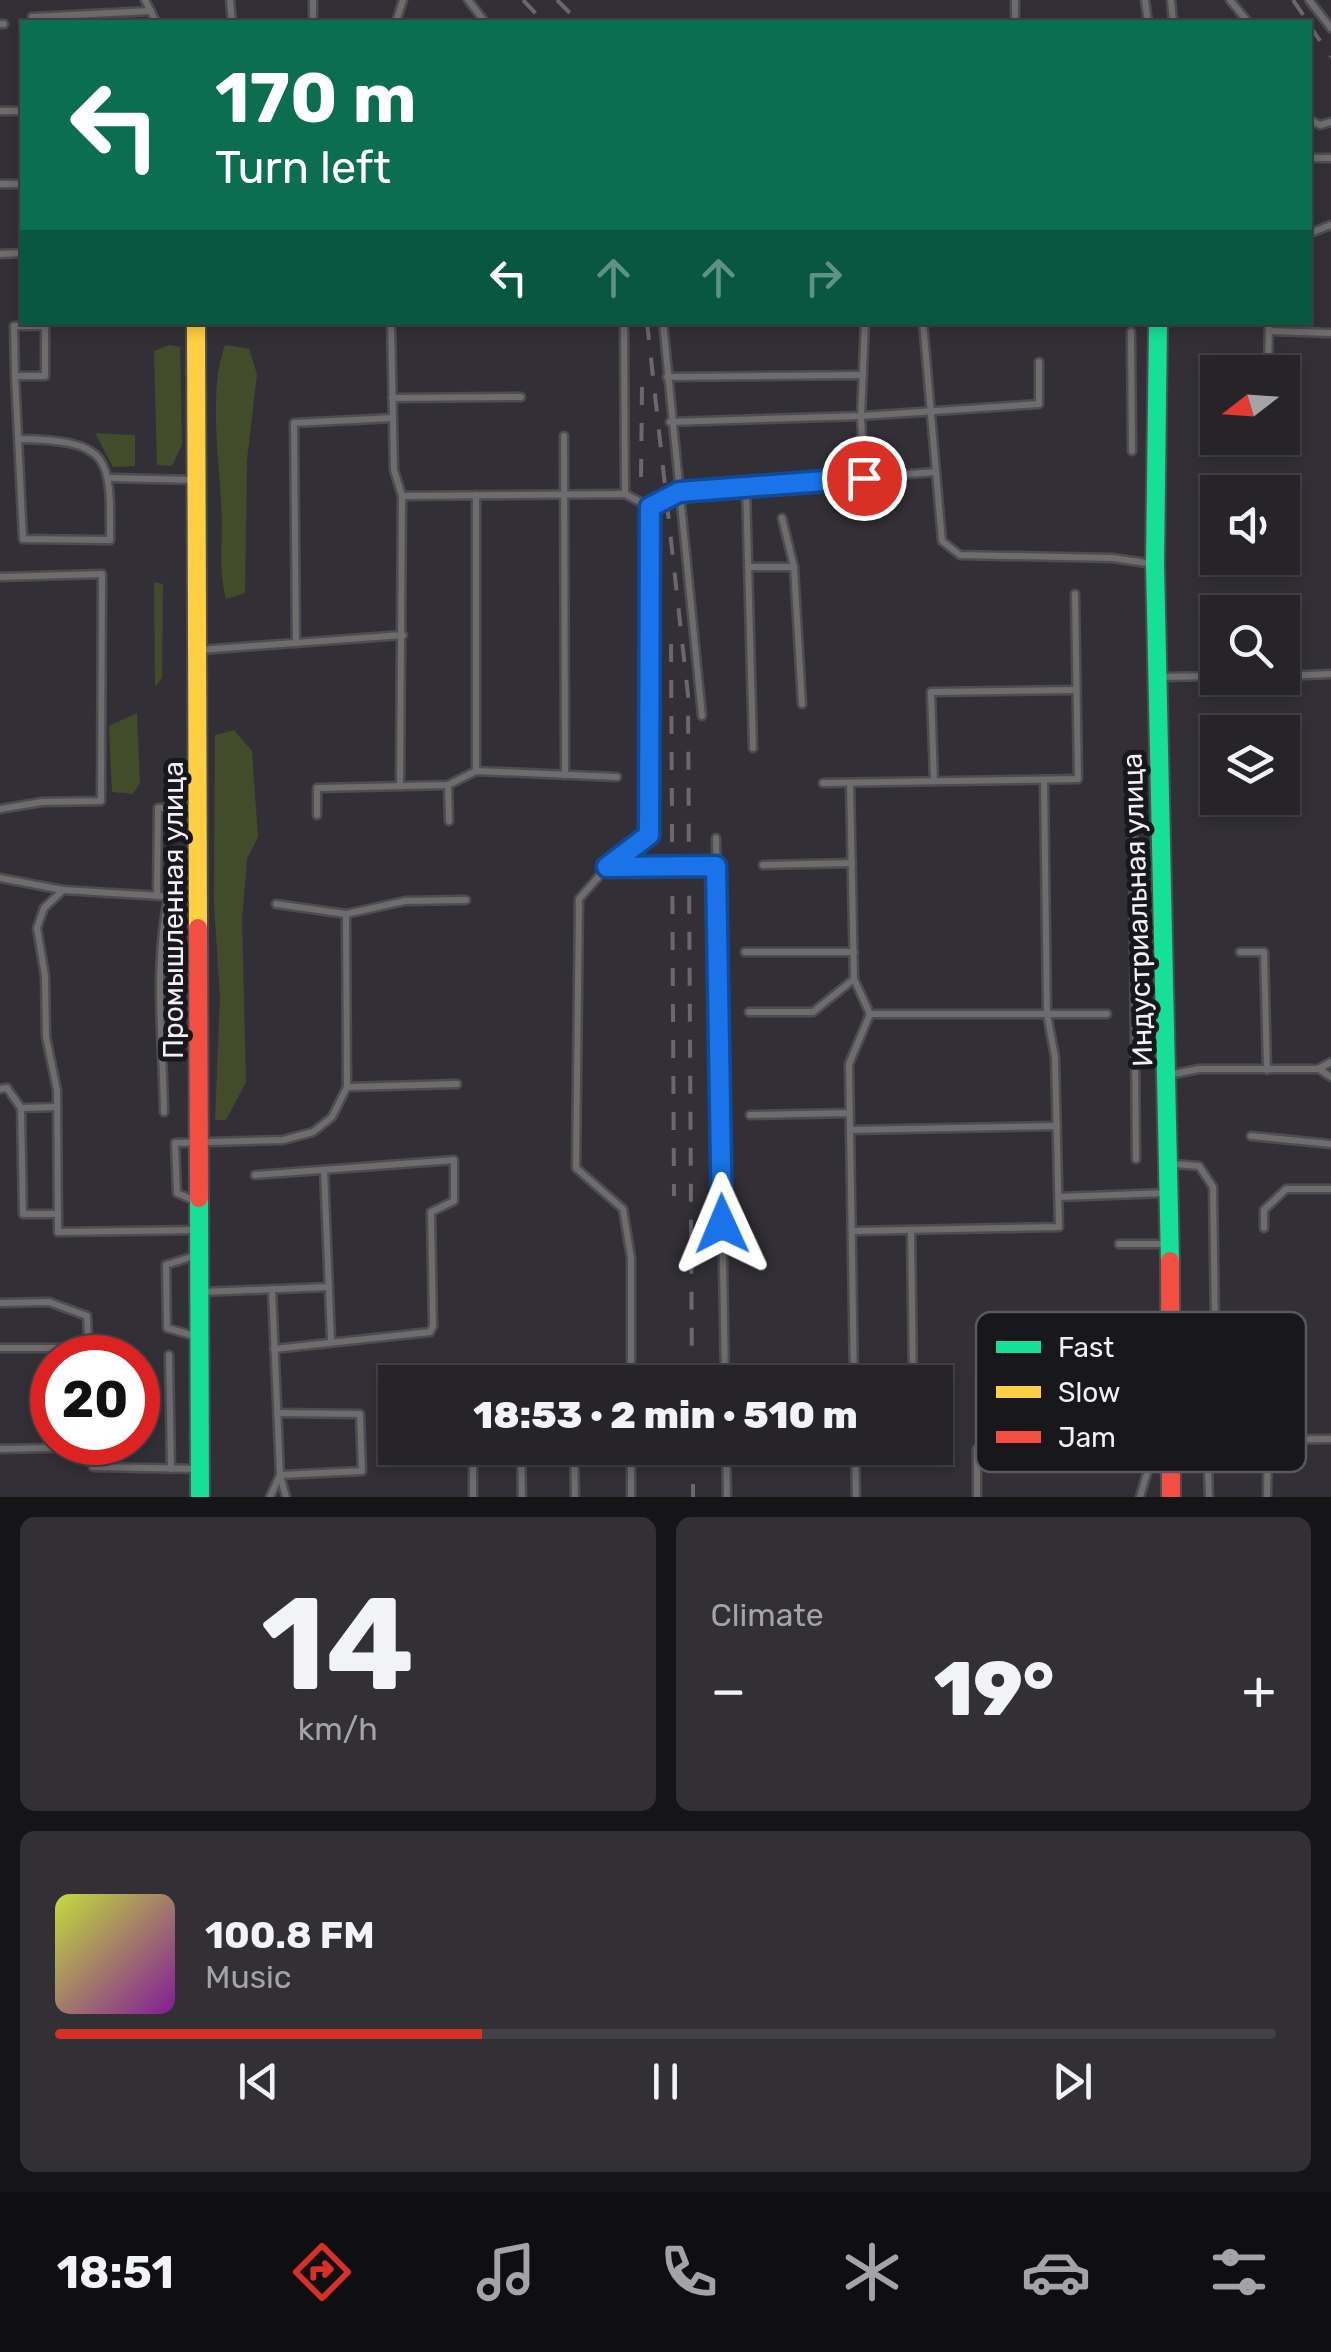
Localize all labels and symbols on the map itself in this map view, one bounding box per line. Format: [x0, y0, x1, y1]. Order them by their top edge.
north arrow [1200, 355, 1300, 455]
pin [822, 436, 907, 521]
street label: Индустриальная улица [1116, 753, 1159, 1067]
street label: Промышленная улица [157, 761, 190, 1059]
position arrow [670, 1172, 774, 1276]
legend [976, 1312, 1306, 1472]
text: Fast [1058, 1331, 1114, 1364]
speed limit sign: 20 [30, 1335, 160, 1465]
text: Slow [1058, 1376, 1120, 1409]
text: Jam [1058, 1421, 1116, 1454]

